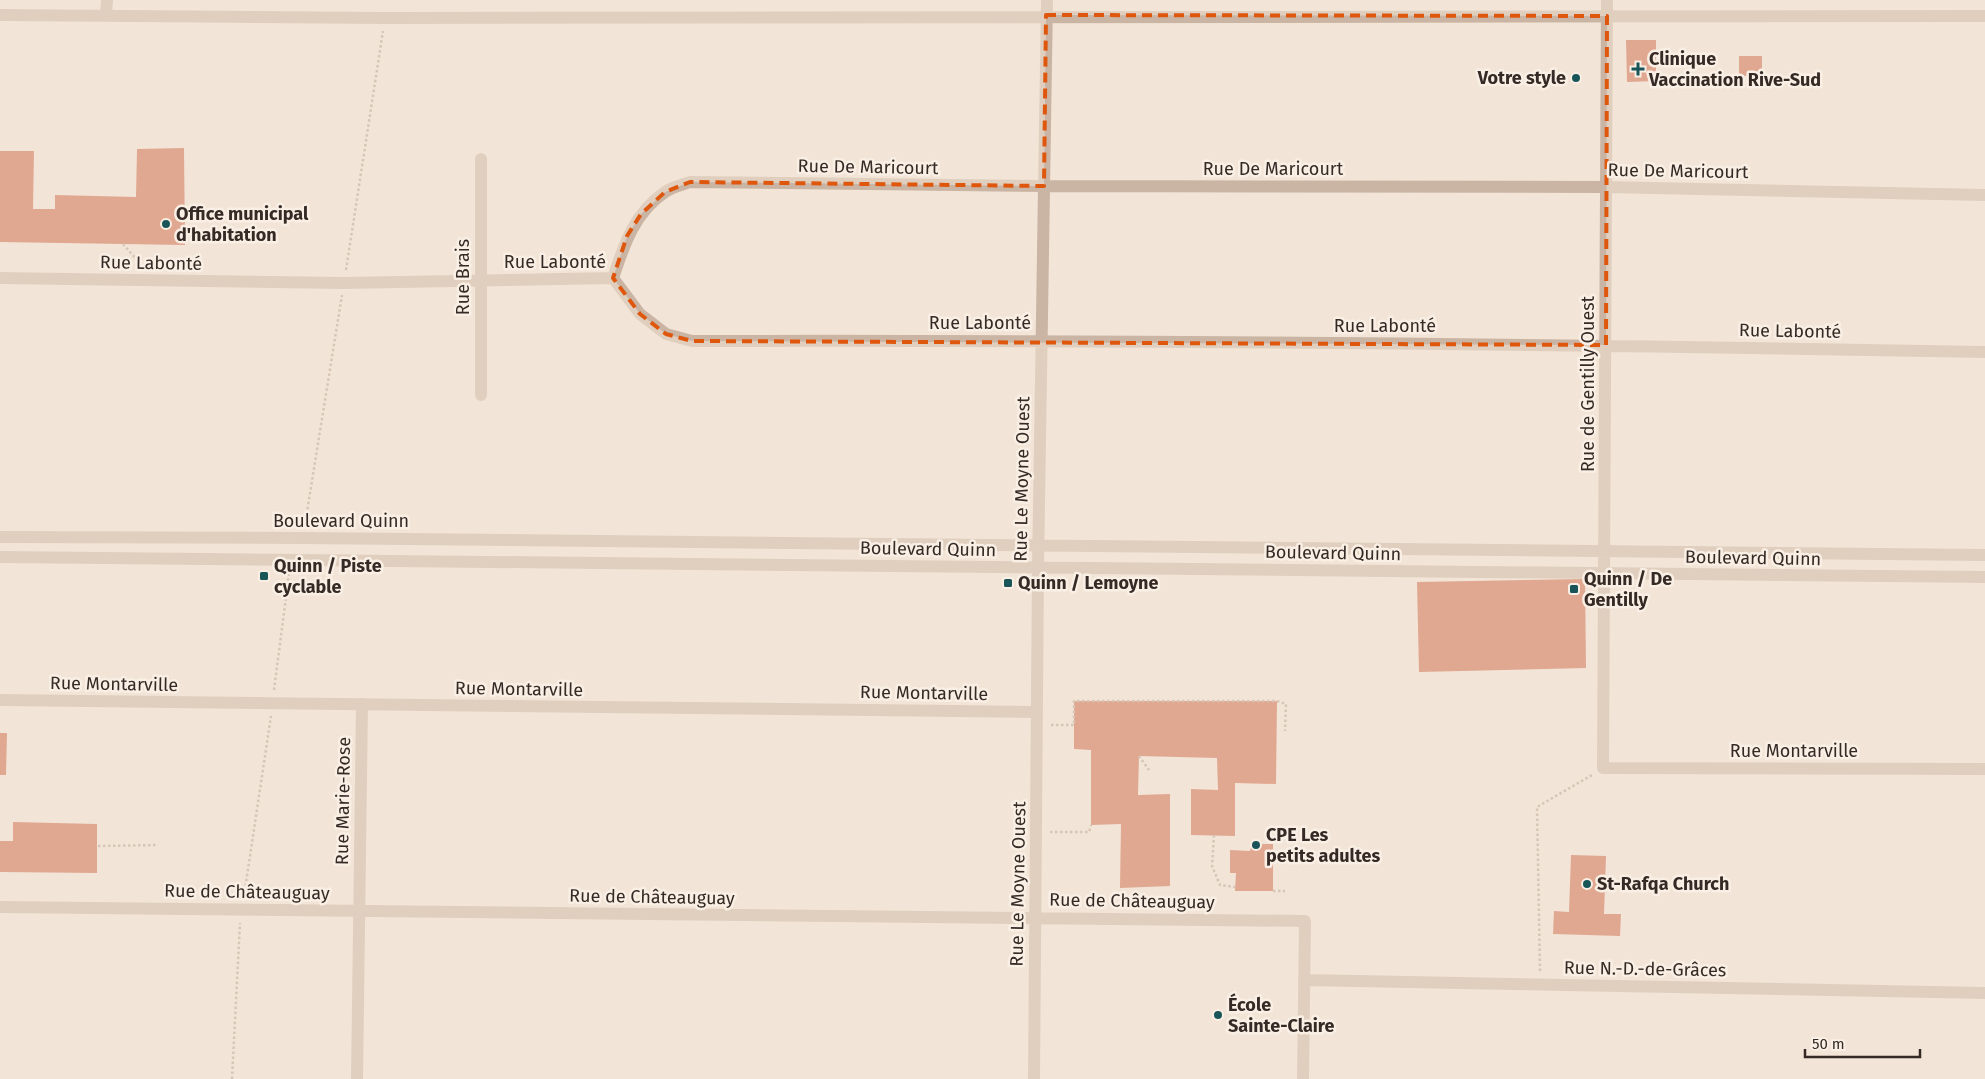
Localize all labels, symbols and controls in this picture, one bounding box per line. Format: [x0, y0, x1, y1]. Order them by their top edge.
place label: Clinique Vaccination Rive-Sud [1648, 48, 1821, 91]
marker: Clinique Vaccination Rive-Sud [1631, 62, 1645, 76]
place label: Votre style [1477, 67, 1566, 89]
marker: Votre style [1570, 72, 1582, 84]
street label: Rue De Maricourt [798, 155, 939, 179]
street label: Rue De Maricourt [1203, 158, 1344, 180]
street label: Rue De Maricourt [1608, 159, 1749, 183]
place label: Office municipal d'habitation [176, 203, 309, 246]
marker: Office municipal d'habitation [160, 218, 172, 230]
street label: Rue Brais [452, 239, 474, 315]
street label: Rue Labonté [100, 251, 202, 275]
street label: Rue Labonté [504, 251, 606, 273]
street label: Rue de Gentilly Ouest [1577, 295, 1599, 472]
street label: Rue Labonté [929, 312, 1031, 334]
street label: Rue Labonté [1334, 315, 1436, 337]
street label: Rue Labonté [1739, 319, 1841, 343]
street label: Rue Le Moyne Ouest [1010, 396, 1034, 562]
street label: Boulevard Quinn [273, 510, 409, 532]
street label: Boulevard Quinn [860, 537, 996, 561]
street label: Boulevard Quinn [1265, 541, 1401, 565]
street label: Boulevard Quinn [1685, 546, 1821, 570]
place label: Quinn / Piste cyclable [274, 555, 382, 598]
place label: Quinn / De Gentilly [1584, 568, 1672, 611]
marker: Quinn / Piste cyclable [258, 570, 270, 582]
place label: Quinn / Lemoyne [1018, 572, 1158, 594]
marker: Quinn / Lemoyne [1002, 577, 1014, 589]
marker: Quinn / De Gentilly [1568, 583, 1580, 595]
street label: Rue Montarville [50, 672, 178, 696]
street label: Rue Montarville [455, 677, 583, 701]
street label: Rue Montarville [860, 681, 988, 705]
street label: Rue Marie-Rose [331, 737, 355, 865]
street label: Rue Montarville [1730, 740, 1858, 762]
street label: Rue Le Moyne Ouest [1006, 801, 1030, 967]
place label: CPE Les petits adultes [1266, 824, 1380, 867]
marker: CPE Les petits adultes [1250, 839, 1262, 851]
place label: St-Rafqa Church [1597, 873, 1729, 895]
marker: St-Rafqa Church [1581, 878, 1593, 890]
street label: Rue de Châteauguay [164, 880, 330, 904]
street label: Rue de Châteauguay [569, 885, 735, 909]
street label: Rue de Châteauguay [1049, 889, 1215, 913]
street label: Rue N.-D.-de-Grâces [1564, 957, 1726, 981]
place label: École Sainte-Claire [1228, 993, 1335, 1037]
marker: École Sainte-Claire [1212, 1009, 1224, 1021]
scale bar [1805, 1026, 1920, 1058]
text: 50 m [1812, 1035, 1845, 1053]

